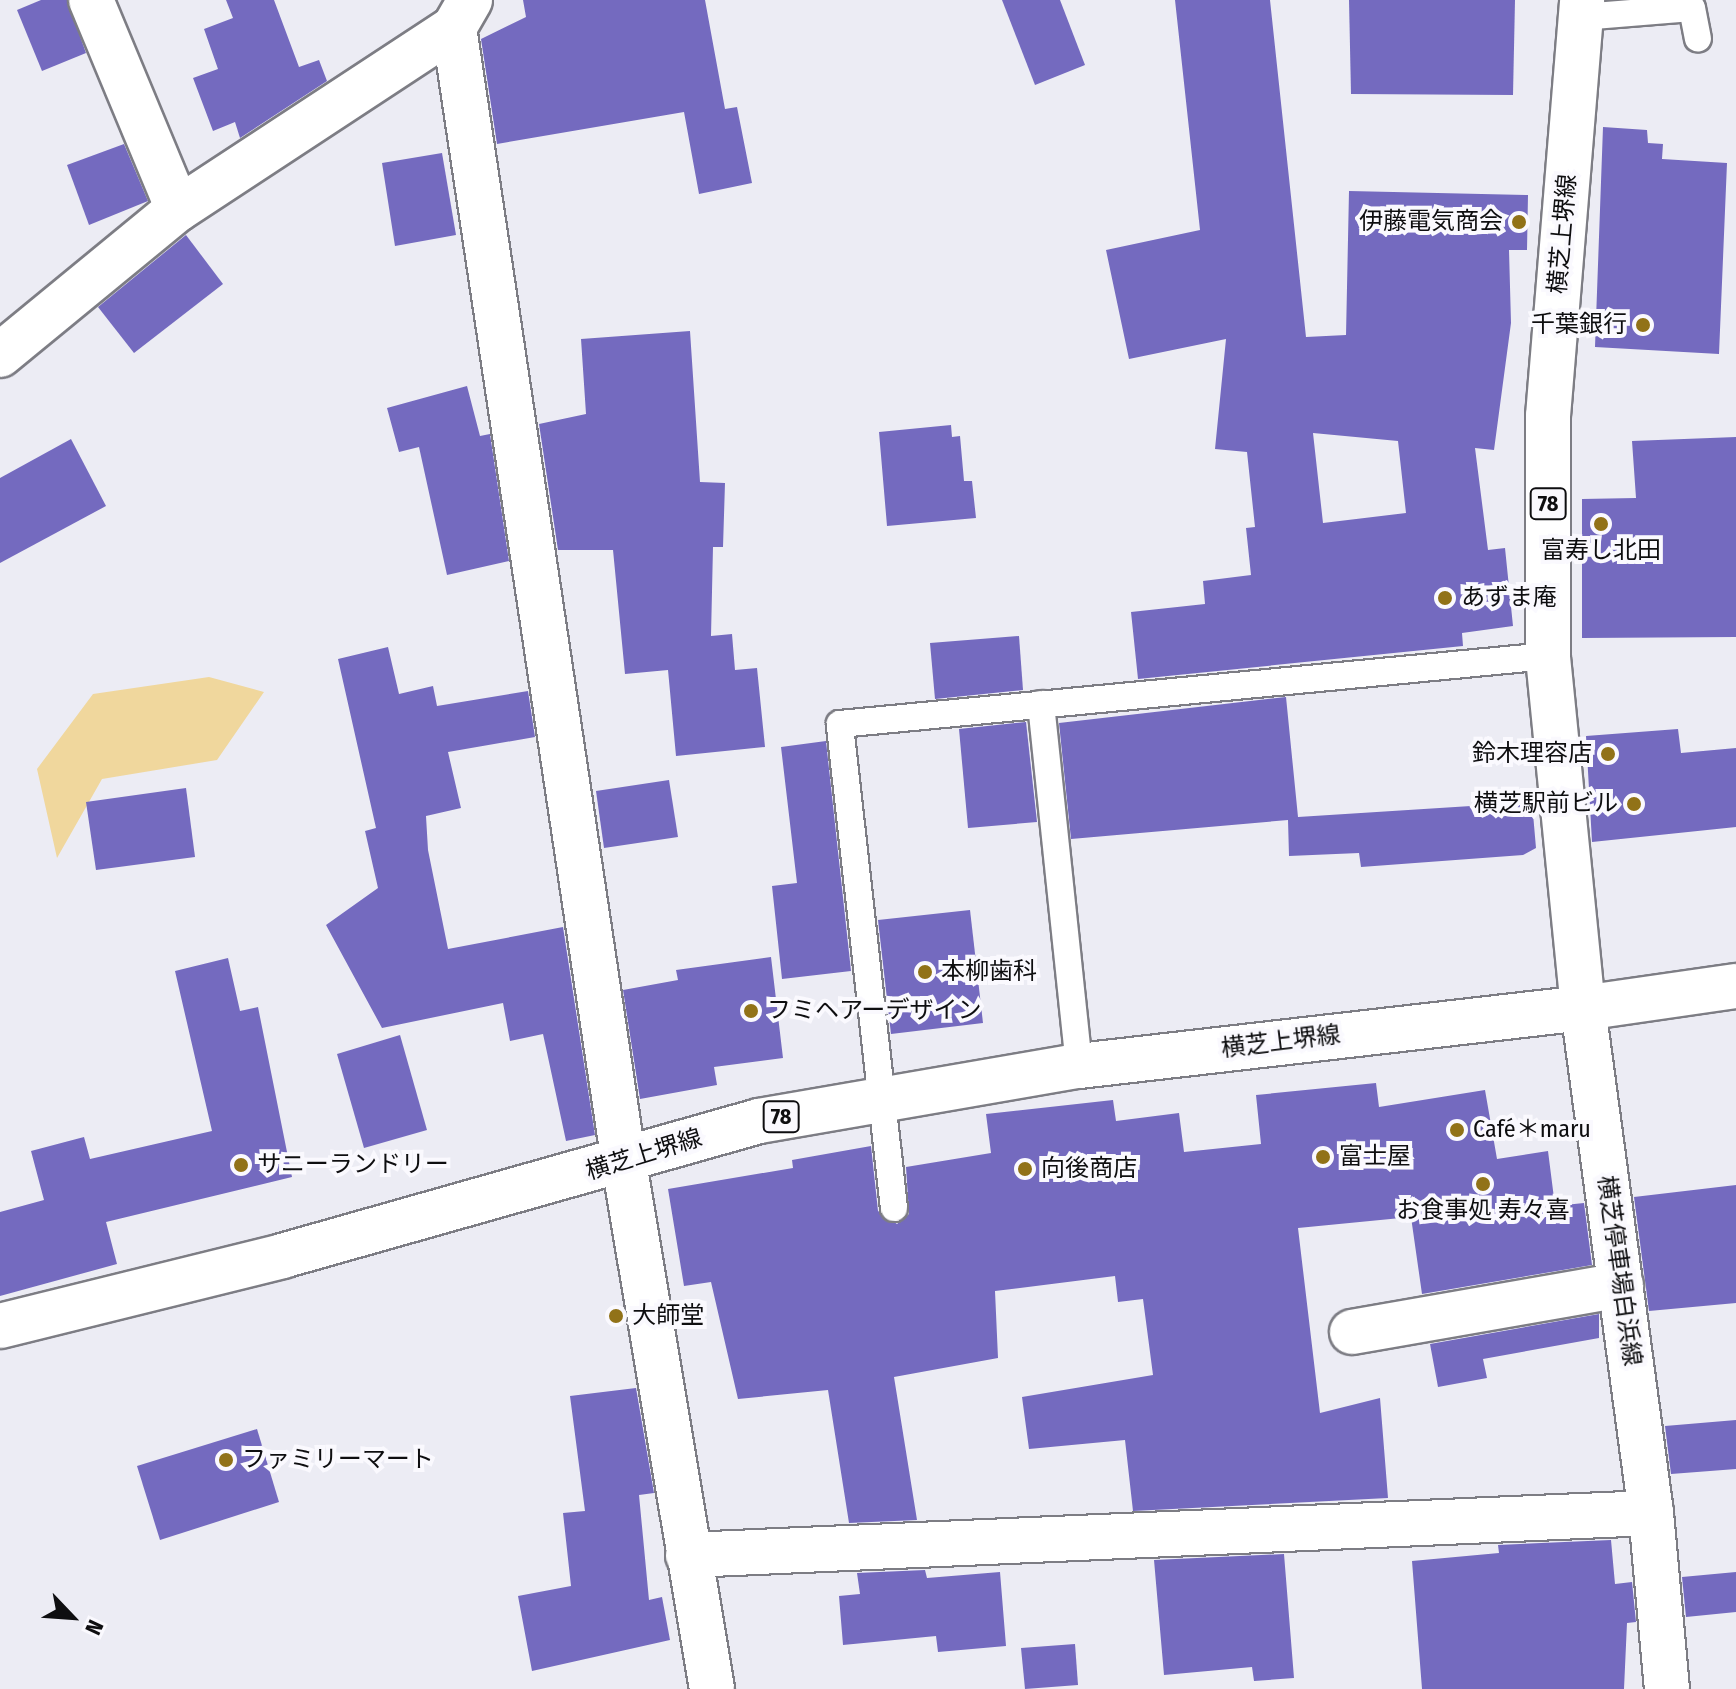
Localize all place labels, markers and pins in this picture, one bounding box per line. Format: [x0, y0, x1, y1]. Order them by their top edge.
place label: 伊藤電気商会 [1359, 208, 1503, 236]
marker: 伊藤電気商会 [1510, 213, 1528, 231]
place label: 千葉銀行 [1531, 311, 1627, 339]
marker: 千葉銀行 [1634, 316, 1652, 334]
marker: 富寿し北田 [1592, 515, 1610, 533]
place label: 富寿し北田 [1541, 537, 1661, 565]
place label: あずま庵 [1461, 584, 1557, 612]
marker: あずま庵 [1436, 589, 1454, 607]
place label: 鈴木理容店 [1472, 740, 1592, 768]
marker: 鈴木理容店 [1599, 745, 1617, 763]
place label: 横芝駅前ビル [1474, 790, 1618, 818]
marker: 横芝駅前ビル [1625, 795, 1643, 813]
place label: 本柳歯科 [941, 958, 1037, 986]
marker: 本柳歯科 [916, 963, 934, 981]
place label: フミヘアーデザイン [767, 997, 982, 1025]
marker: フミヘアーデザイン [742, 1002, 760, 1020]
place label: Café＊maru [1473, 1116, 1591, 1144]
marker: Café＊maru [1448, 1121, 1466, 1139]
place label: 富士屋 [1339, 1143, 1411, 1171]
marker: 富士屋 [1314, 1148, 1332, 1166]
place label: サニーランドリー [257, 1151, 449, 1179]
place label: 向後商店 [1041, 1155, 1137, 1183]
marker: サニーランドリー [232, 1156, 250, 1174]
marker: 向後商店 [1016, 1160, 1034, 1178]
marker: お食事処 寿々喜 [1474, 1175, 1492, 1193]
place label: お食事処 寿々喜 [1396, 1197, 1570, 1225]
place label: 大師堂 [632, 1302, 704, 1330]
marker: 大師堂 [607, 1307, 625, 1325]
place label: ファミリーマート [242, 1446, 434, 1474]
marker: ファミリーマート [217, 1451, 235, 1469]

